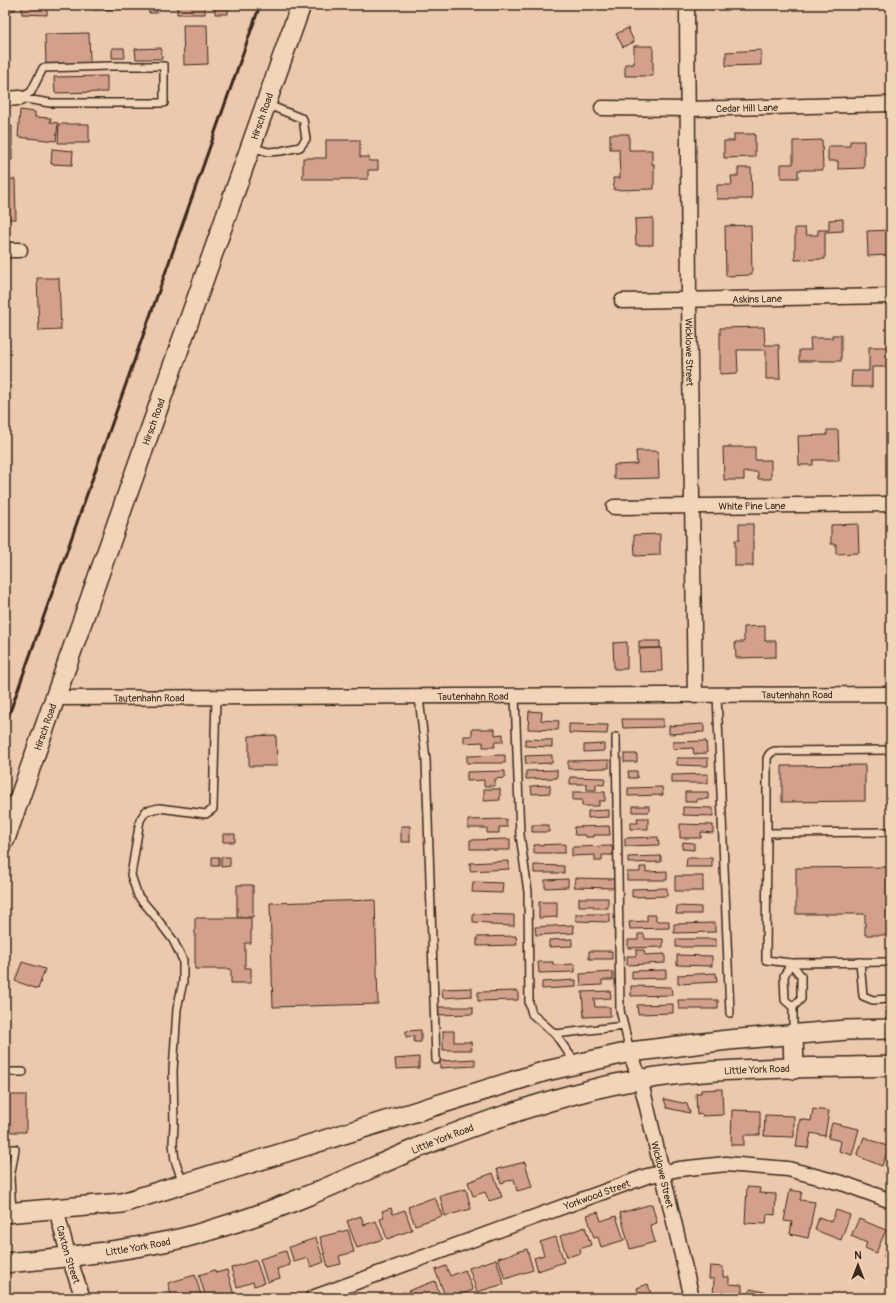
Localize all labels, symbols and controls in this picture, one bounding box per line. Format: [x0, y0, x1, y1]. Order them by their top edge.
street label: Hirsch Road [249, 91, 276, 142]
street label: Cedar Hill Lane [716, 102, 778, 115]
street label: Askins Lane [732, 293, 782, 306]
street label: Wicklowe Street [682, 318, 695, 387]
street label: Hirsch Road [140, 397, 168, 447]
street label: White Pine Lane [719, 500, 786, 513]
street label: Tautenhahn Road [761, 689, 833, 702]
street label: Tautenhahn Road [437, 691, 509, 703]
street label: Tautenhahn Road [113, 692, 185, 705]
street label: Hirsch Road [32, 702, 60, 752]
street label: Little York Road [724, 1063, 790, 1078]
street label: Little York Road [410, 1122, 476, 1157]
street label: Wicklowe Street [648, 1140, 676, 1210]
street label: Yorkwood Street [561, 1177, 633, 1213]
street label: Caxton Street [54, 1224, 83, 1286]
street label: Little York Road [105, 1236, 172, 1259]
north arrow [838, 1245, 878, 1285]
text: N [854, 1249, 862, 1262]

